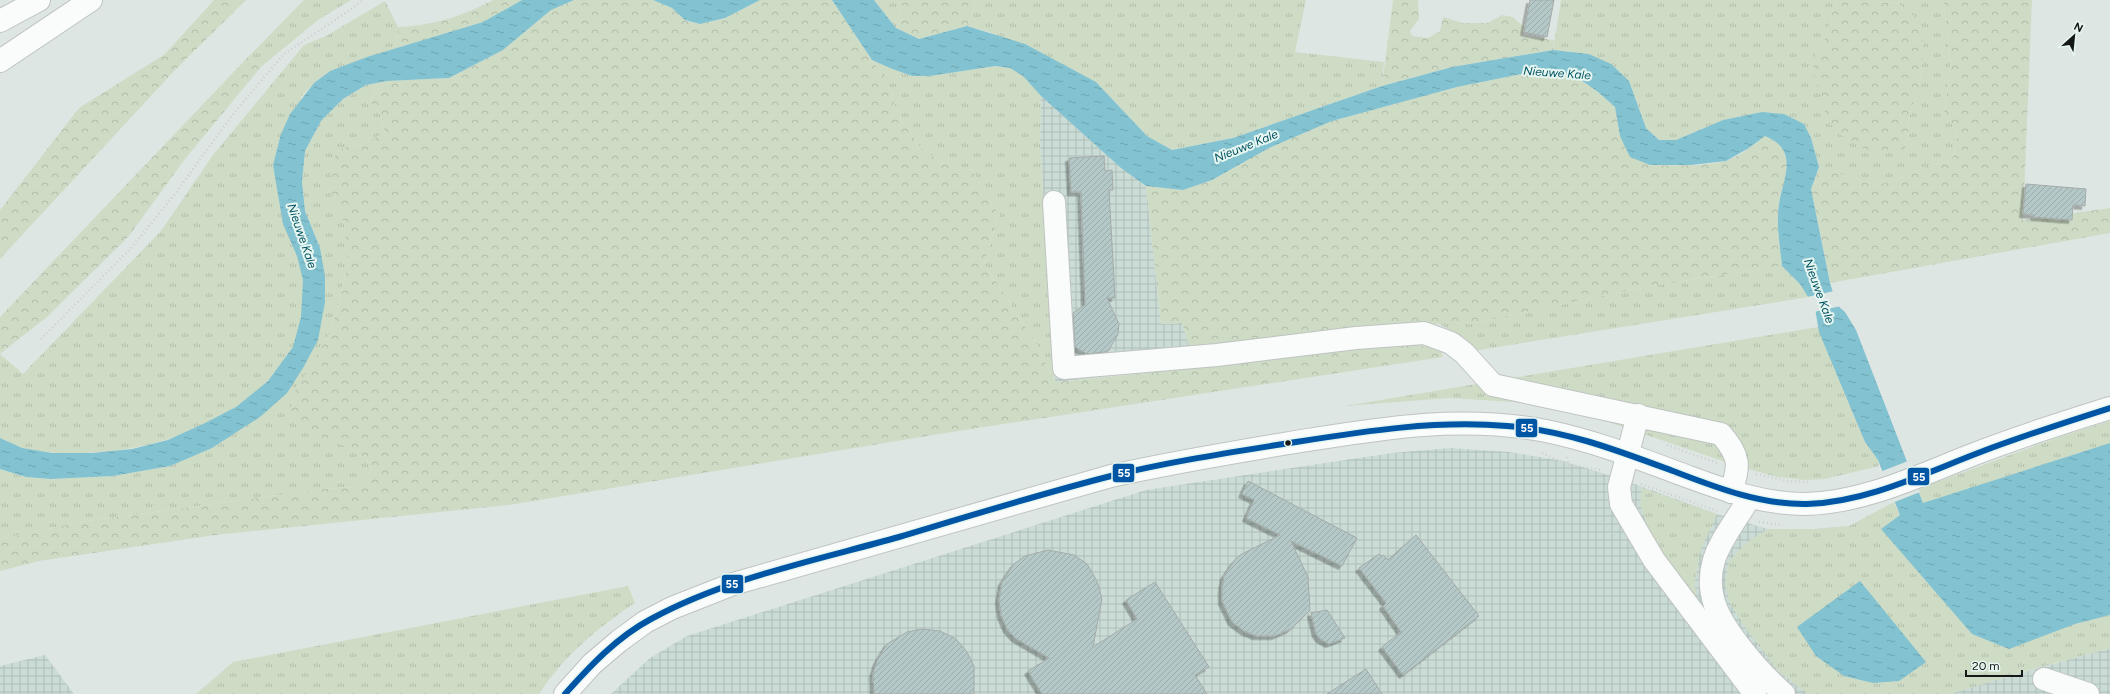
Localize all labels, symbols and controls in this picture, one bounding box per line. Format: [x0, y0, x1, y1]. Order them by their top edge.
north arrow [2054, 16, 2094, 56]
text: N [2072, 20, 2085, 35]
water label: Nieuwe Kale [1523, 64, 1592, 82]
water label: Nieuwe Kale [1212, 127, 1280, 165]
water label: Nieuwe Kale [284, 202, 320, 271]
water label: Nieuwe Kale [1801, 257, 1837, 326]
line badge: 55 [1515, 418, 1538, 438]
text: 55 [1521, 422, 1533, 435]
unlabelled marker [1283, 438, 1293, 448]
line badge: 55 [1112, 463, 1135, 483]
text: 55 [1118, 467, 1130, 480]
line badge: 55 [1907, 467, 1930, 486]
text: 55 [1913, 471, 1925, 484]
line badge: 55 [721, 574, 744, 594]
text: 55 [726, 578, 738, 591]
scale bar [1966, 652, 2022, 678]
text: 20 m [1972, 659, 2000, 673]

